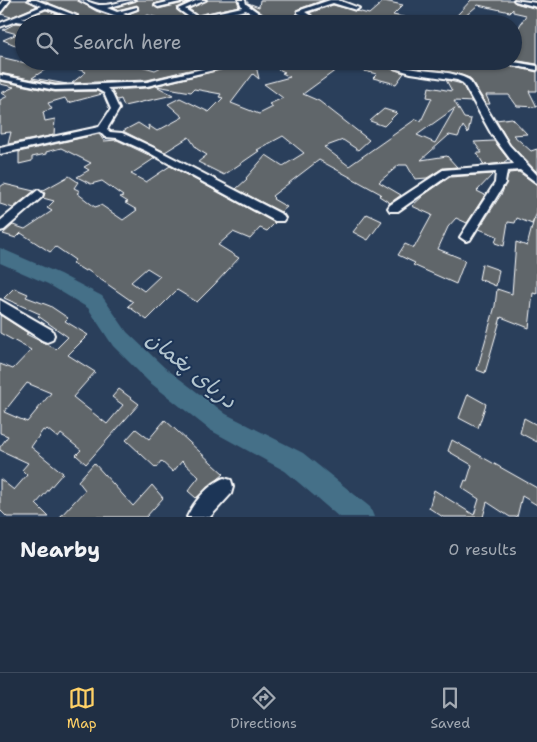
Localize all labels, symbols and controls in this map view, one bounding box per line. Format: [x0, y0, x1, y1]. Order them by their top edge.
search box [15, 15, 522, 70]
icon: search [33, 29, 61, 57]
text: Search here [73, 30, 182, 55]
water label: دریای پغمان [140, 324, 243, 415]
text: Nearby [20, 536, 100, 564]
text: 0 results [448, 539, 517, 560]
tab: Map [67, 684, 97, 732]
tab: Directions [230, 684, 297, 732]
tab: Saved [431, 684, 470, 732]

